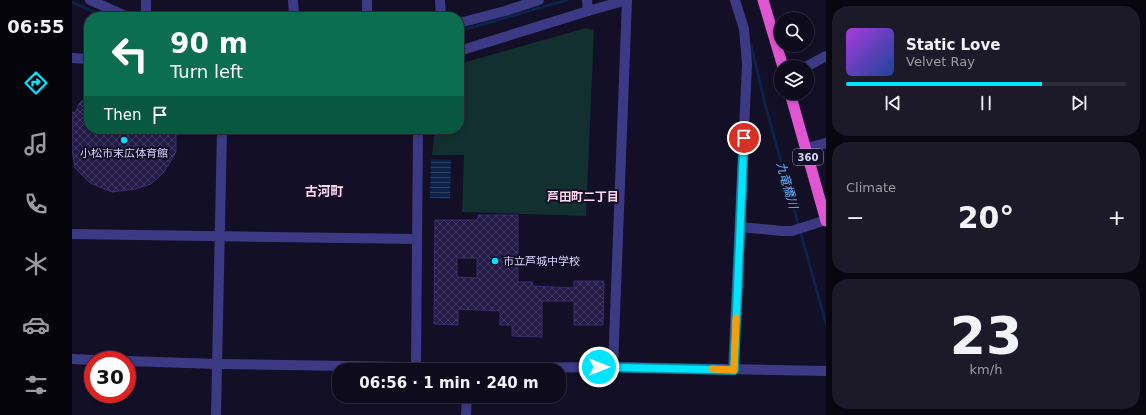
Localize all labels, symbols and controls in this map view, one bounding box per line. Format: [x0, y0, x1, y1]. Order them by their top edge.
map controls [774, 12, 814, 100]
button: search [774, 12, 814, 52]
text: 06:55 [7, 16, 65, 37]
text: 90 m [170, 27, 248, 60]
icon: left [104, 28, 156, 80]
text: Static Love [906, 36, 1000, 54]
text: Velvet Ray [906, 54, 975, 69]
button: layers [774, 60, 814, 100]
text: Turn left [170, 61, 243, 82]
icon: directions [22, 69, 50, 97]
icon: previous [882, 92, 904, 114]
icon: pause [975, 92, 997, 114]
icon: next [1068, 92, 1090, 114]
icon: arrive [149, 104, 171, 126]
text: Then [104, 106, 141, 124]
pin [727, 121, 761, 155]
icon: arrive [733, 127, 755, 149]
icon: music [22, 130, 50, 158]
marker: 小松市末広体育館 [119, 135, 129, 145]
place label: 小松市末広体育館 [80, 147, 168, 160]
road number: 360 [793, 149, 823, 165]
water label: 九竜橋川 [774, 160, 801, 212]
text: Climate [846, 180, 896, 195]
district label: 古河町 [304, 184, 344, 199]
icon: phone [22, 190, 50, 218]
district label: 芦田町二丁目 [547, 190, 619, 204]
text: 20° [958, 200, 1014, 235]
text: − [846, 205, 864, 230]
text: + [1108, 205, 1126, 230]
icon: climate [22, 250, 50, 278]
place label: 市立芦城中学校 [503, 255, 580, 268]
marker: 市立芦城中学校 [490, 256, 500, 266]
text: 23 [950, 306, 1022, 366]
icon: car [22, 311, 50, 339]
position arrow [578, 346, 620, 388]
speed limit sign: 30 [84, 351, 136, 403]
text: km/h [970, 362, 1002, 377]
icon: filters [22, 371, 50, 399]
text: 06:56 · 1 min · 240 m [359, 374, 539, 392]

